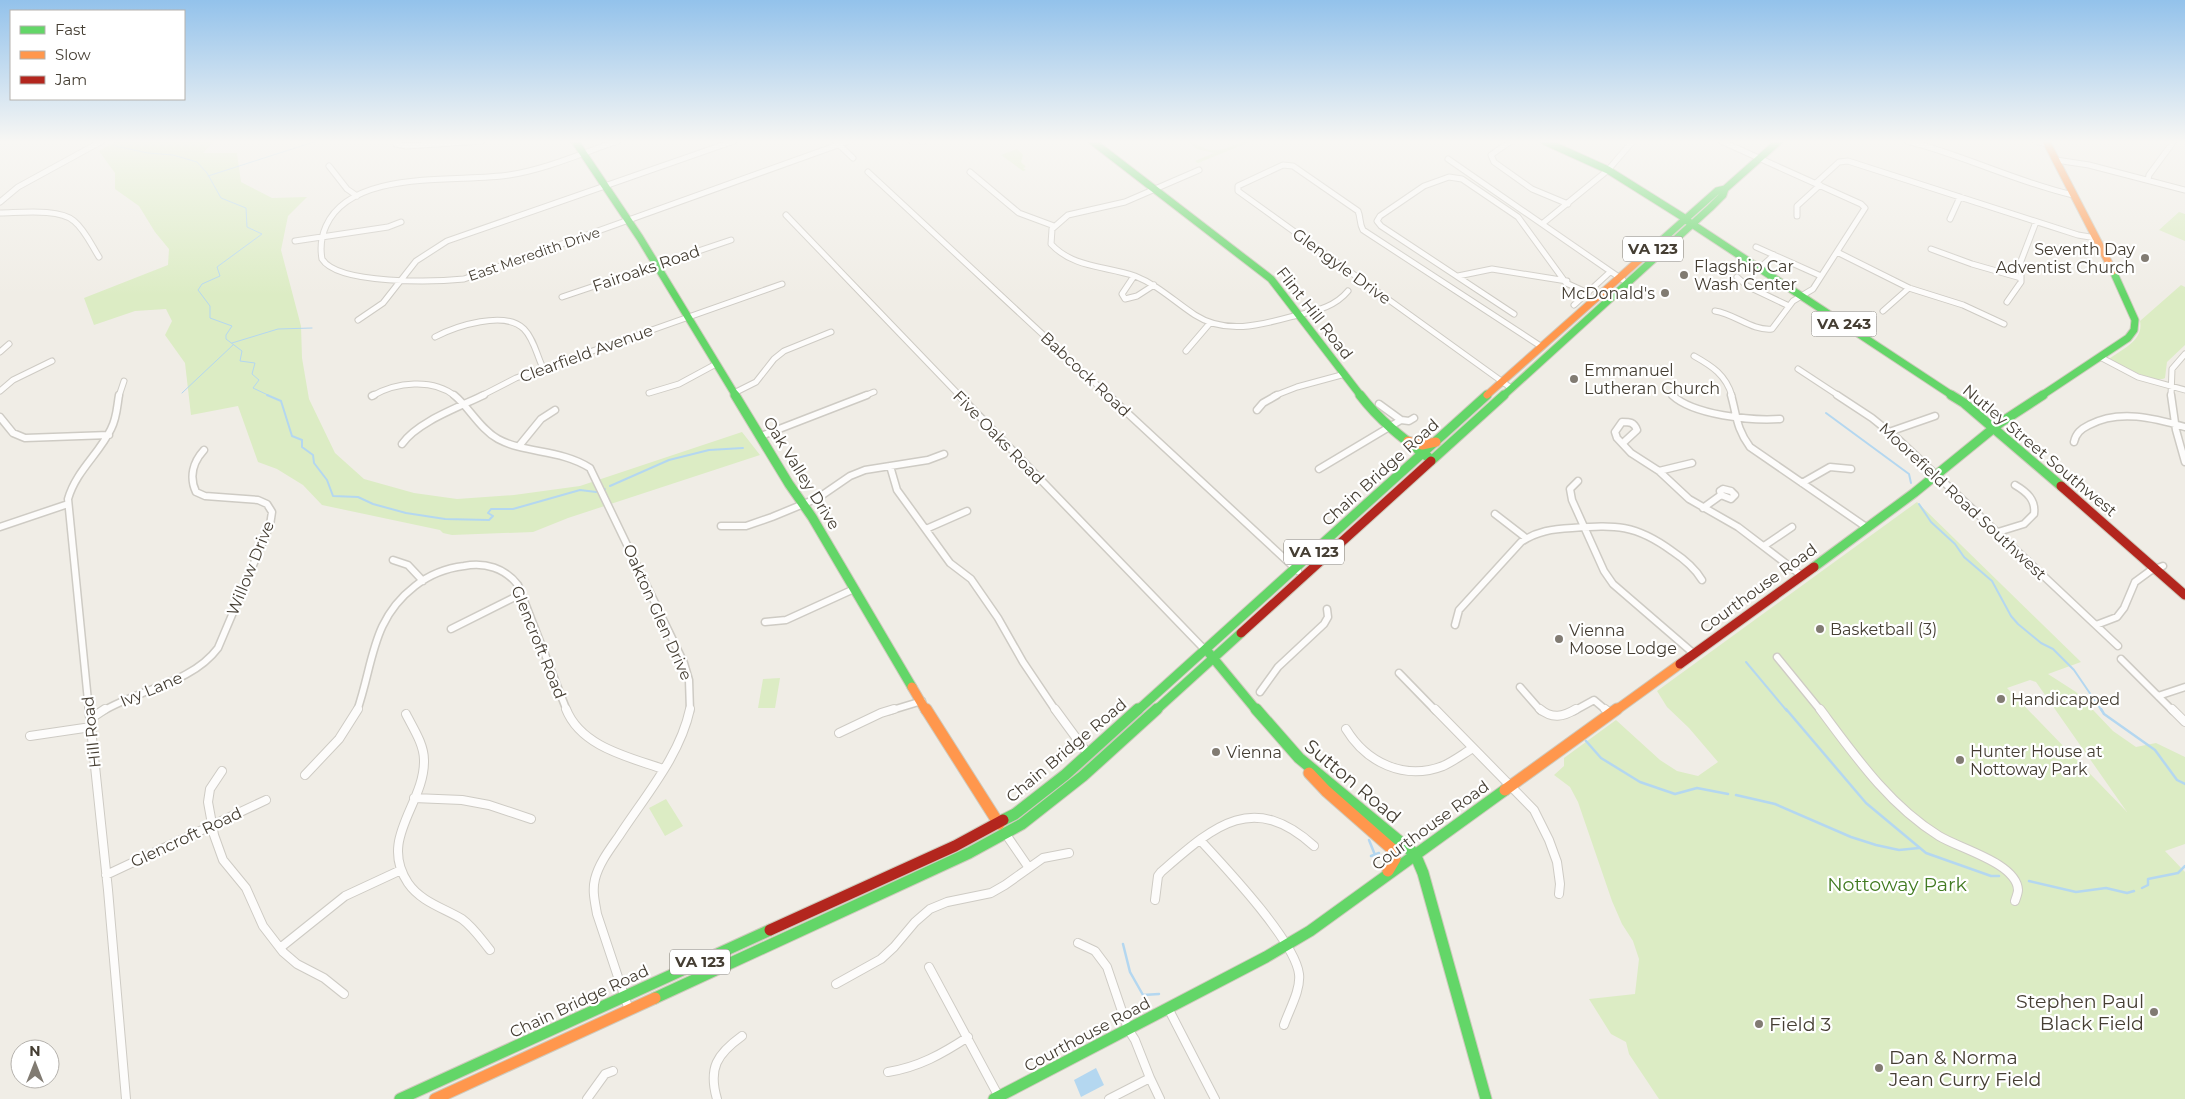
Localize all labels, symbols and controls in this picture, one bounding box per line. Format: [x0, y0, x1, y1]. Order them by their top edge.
legend [10, 10, 185, 100]
text: Fast [55, 20, 86, 39]
text: Slow [55, 45, 91, 64]
text: Jam [54, 70, 87, 89]
street label: East Meredith Drive [466, 223, 602, 285]
street label: Glengyle Drive [1289, 224, 1395, 308]
road number: VA 123 [1623, 236, 1683, 262]
place label: Seventh Day Adventist Church [1996, 240, 2135, 277]
street label: Fairoaks Road [590, 241, 702, 296]
marker: Seventh Day Adventist Church [2139, 252, 2151, 264]
place label: Flagship Car Wash Center [1694, 257, 1797, 294]
street label: Flint Hill Road [1273, 263, 1357, 363]
marker: Flagship Car Wash Center [1678, 269, 1690, 281]
place label: McDonald's [1561, 284, 1655, 303]
marker: McDonald's [1659, 287, 1671, 299]
road number: VA 243 [1812, 312, 1876, 336]
street label: Clearfield Avenue [517, 321, 655, 386]
street label: Babcock Road [1037, 328, 1134, 421]
place label: Emmanuel Lutheran Church [1584, 361, 1720, 398]
marker: Emmanuel Lutheran Church [1568, 373, 1580, 385]
street label: Nutley Street Southwest [1959, 380, 2121, 521]
street label: Five Oaks Road [949, 387, 1048, 488]
street label: Oak Valley Drive [759, 413, 844, 533]
street label: Chain Bridge Road [1318, 415, 1443, 530]
street label: Moorefield Road Southwest [1875, 419, 2051, 584]
street label: Willow Drive [223, 518, 278, 618]
road number: VA 123 [1284, 540, 1344, 564]
street label: Courthouse Road [1696, 540, 1821, 637]
street label: Oakton Glen Drive [619, 541, 696, 683]
street label: Glencroft Road [507, 583, 570, 702]
place label: Basketball (3) [1830, 620, 1937, 639]
place label: Vienna Moose Lodge [1569, 621, 1677, 658]
marker: Basketball (3) [1814, 623, 1826, 635]
marker: Vienna Moose Lodge [1553, 633, 1565, 645]
street label: Ivy Lane [117, 668, 185, 711]
place label: Handicapped [2011, 690, 2120, 709]
marker: Handicapped [1995, 693, 2007, 705]
street label: Hill Road [78, 695, 105, 769]
street label: Chain Bridge Road [1002, 695, 1130, 806]
street label: Sutton Road [1300, 734, 1406, 828]
place label: Hunter House at Nottoway Park [1970, 742, 2103, 779]
place label: Vienna [1226, 743, 1282, 762]
marker: Vienna [1210, 746, 1222, 758]
marker: Hunter House at Nottoway Park [1954, 754, 1966, 766]
street label: Courthouse Road [1368, 777, 1493, 874]
street label: Glencroft Road [128, 803, 245, 871]
park label: Nottoway Park [1827, 873, 1967, 896]
road number: VA 123 [670, 950, 730, 974]
street label: Chain Bridge Road [507, 961, 652, 1042]
place label: Stephen Paul Black Field [2016, 990, 2144, 1035]
street label: Courthouse Road [1021, 993, 1154, 1076]
marker: Stephen Paul Black Field [2148, 1006, 2160, 1018]
place label: Field 3 [1769, 1013, 1831, 1036]
marker: Field 3 [1753, 1018, 1765, 1030]
north arrow [10, 1039, 60, 1089]
text: N [29, 1042, 41, 1060]
place label: Dan & Norma Jean Curry Field [1888, 1046, 2042, 1091]
marker: Dan & Norma Jean Curry Field [1873, 1062, 1885, 1074]

